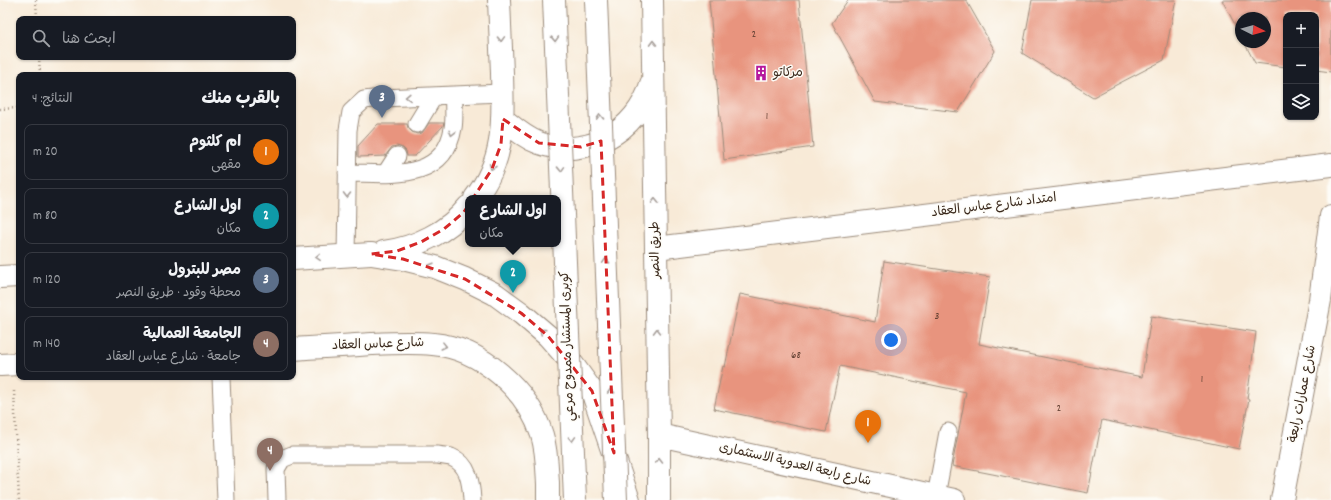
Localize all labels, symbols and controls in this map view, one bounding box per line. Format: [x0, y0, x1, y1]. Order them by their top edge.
north arrow [1235, 12, 1271, 48]
map controls [1283, 12, 1319, 120]
button: + [1283, 12, 1319, 48]
search box [16, 16, 296, 60]
icon: search [30, 27, 52, 49]
house number: 2 [752, 27, 757, 43]
text: ابحث هنا [62, 29, 116, 51]
one-way arrow [497, 36, 505, 42]
one-way arrow [551, 36, 560, 42]
one-way arrow [649, 40, 657, 46]
button: − [1283, 48, 1319, 84]
building icon: مركاتو [752, 64, 770, 82]
place label: مركاتو [772, 64, 803, 83]
button: layers [1283, 84, 1319, 120]
pin: 3 [369, 85, 395, 118]
text: بالقرب منك [202, 88, 280, 112]
text: النتائج: 4 [32, 90, 73, 109]
one-way arrow [405, 92, 411, 101]
house number: 1 [766, 109, 768, 125]
one-way arrow [596, 114, 605, 120]
one-way arrow [448, 130, 456, 137]
text: ام كلثوم [189, 132, 241, 154]
text: 20 m [33, 143, 58, 162]
text: 1 [265, 143, 267, 162]
text: مقهى [211, 156, 241, 175]
one-way arrow [489, 164, 497, 171]
one-way arrow [557, 166, 565, 172]
street label: امتداد شارع عباس العقاد [930, 189, 1058, 223]
one-way arrow [343, 192, 351, 198]
popup [465, 195, 561, 247]
text: اول الشارع [174, 196, 241, 218]
one-way arrow [651, 198, 659, 204]
text: اول الشارع [480, 201, 546, 223]
text: 80 m [33, 207, 57, 226]
text: 2 [263, 207, 269, 226]
text: مكان [217, 220, 241, 239]
street label: طريق النصر [646, 221, 666, 280]
text: مكان [480, 225, 504, 244]
one-way arrow [315, 253, 321, 262]
one-way arrow [602, 258, 610, 264]
text: مصر للبترول [168, 260, 241, 282]
pin: 2 [500, 260, 526, 293]
one-way arrow [428, 262, 435, 271]
street label: كوبرى المستشار ممدوح مرعي [556, 270, 580, 422]
text: 120 m [33, 271, 61, 290]
text: 3 [263, 271, 269, 290]
text: محطة وقود · طريق النصر [117, 284, 241, 303]
house number: 3 [935, 309, 940, 325]
text: الجامعة العمالية [143, 324, 241, 346]
one-way arrow [653, 328, 662, 334]
one-way arrow [540, 329, 547, 336]
your location [881, 330, 901, 350]
street label: شارع عباس العقاد [331, 334, 425, 356]
text: 140 m [33, 335, 60, 354]
text: 4 [263, 335, 269, 354]
one-way arrow [440, 341, 447, 350]
street label: شارع عمارات رابعة [1284, 344, 1322, 444]
text: جامعة · شارع عباس العقاد [106, 348, 241, 367]
house number: 68 [791, 348, 801, 364]
house number: 1 [1201, 372, 1203, 388]
one-way arrow [607, 388, 616, 394]
house number: 2 [1057, 401, 1062, 417]
pin: 1 [855, 410, 881, 443]
one-way arrow [568, 436, 577, 442]
pin: 4 [257, 438, 283, 471]
street label: شارع رابعة العدوية الاستثمارى [717, 438, 873, 492]
one-way arrow [655, 458, 663, 464]

